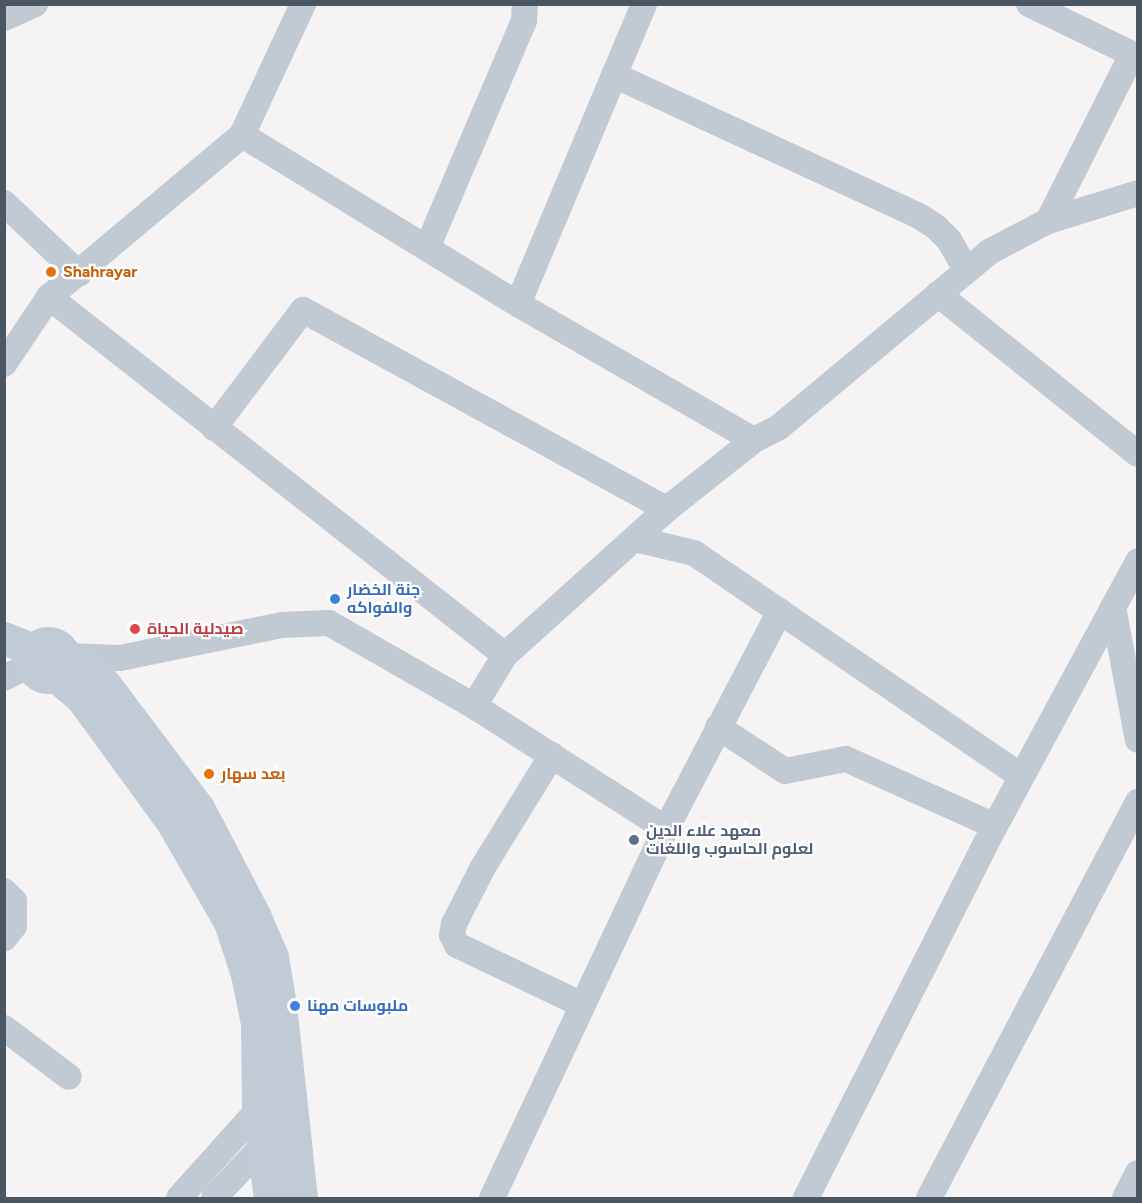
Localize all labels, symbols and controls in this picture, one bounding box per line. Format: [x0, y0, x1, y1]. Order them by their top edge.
place label: Shahrayar [63, 262, 137, 282]
marker: Shahrayar [44, 265, 58, 279]
place label: جنة الخضار والفواكه [347, 580, 420, 618]
marker: جنة الخضار والفواكه [328, 592, 342, 606]
place label: صيدلية الحياة [147, 619, 244, 639]
marker: صيدلية الحياة [128, 622, 142, 636]
place label: بعد سهار [221, 764, 285, 784]
marker: بعد سهار [202, 767, 216, 781]
place label: معهد علاء الدين لعلوم الحاسوب واللغات [646, 821, 813, 859]
marker: معهد علاء الدين لعلوم الحاسوب واللغات [627, 833, 641, 847]
place label: ملبوسات مهنا [307, 996, 408, 1016]
marker: ملبوسات مهنا [288, 999, 302, 1013]

